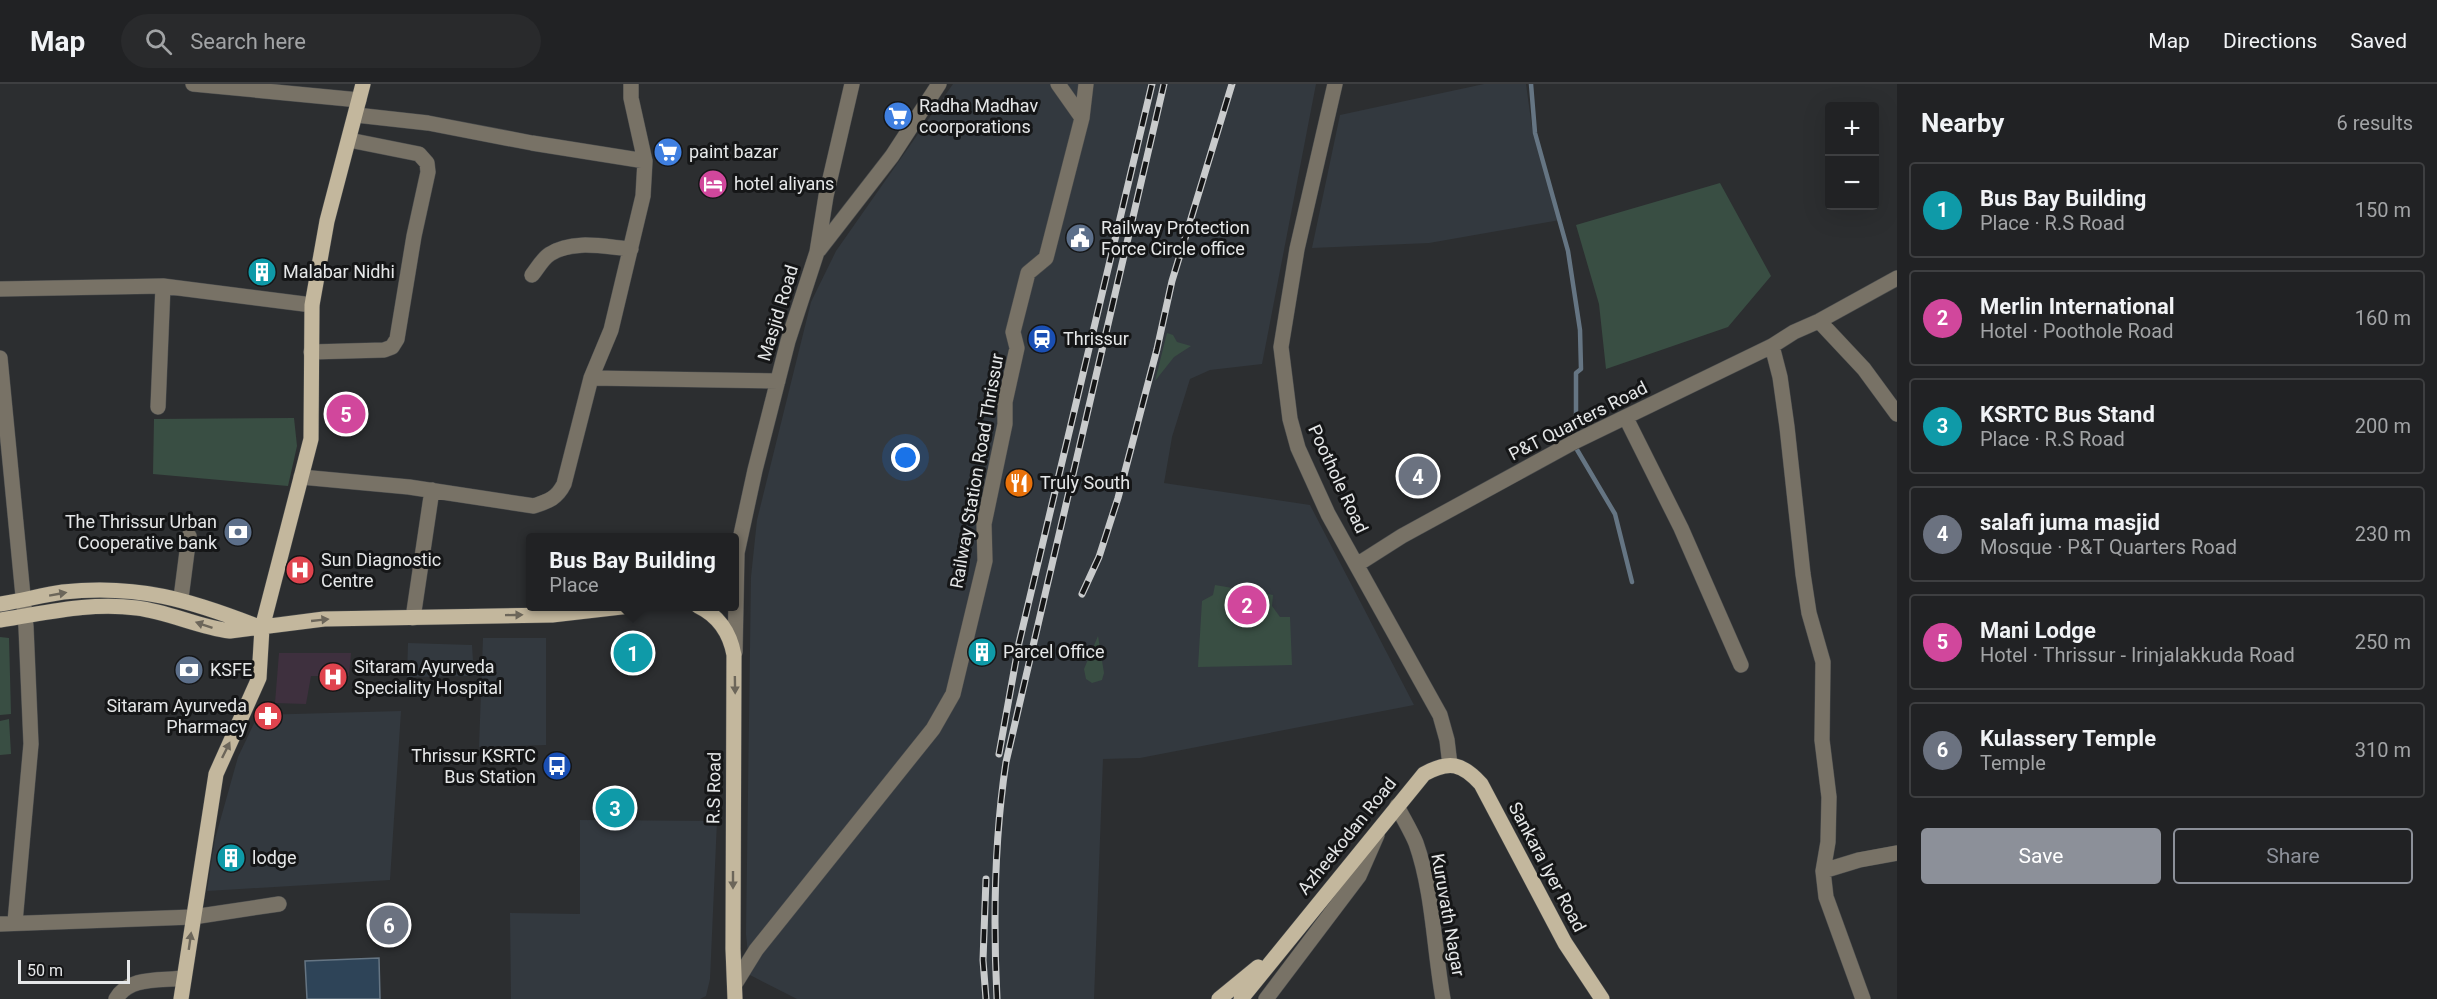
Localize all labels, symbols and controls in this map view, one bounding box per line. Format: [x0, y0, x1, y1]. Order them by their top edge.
search box [121, 14, 541, 68]
text: Map [30, 25, 85, 58]
icon: search [142, 25, 175, 58]
text: Search here [190, 29, 306, 54]
text: Map [2148, 29, 2190, 53]
text: Directions [2223, 29, 2317, 53]
text: Saved [2350, 29, 2407, 53]
place label: Radha Madhav coorporations [919, 95, 1038, 137]
supermarket icon: Radha Madhav coorporations [882, 100, 914, 132]
map controls [1825, 102, 1879, 210]
button: + [1825, 102, 1879, 156]
text: Nearby [1921, 108, 2004, 138]
text: 6 results [2337, 111, 2413, 135]
supermarket icon: paint bazar [652, 136, 684, 168]
place label: paint bazar [689, 141, 778, 162]
button: − [1825, 156, 1879, 210]
hotel icon: hotel aliyans [697, 168, 729, 200]
place label: hotel aliyans [734, 173, 834, 194]
text: Bus Bay Building [1980, 186, 2146, 211]
text: 1 [1937, 198, 1948, 222]
text: 150 m [2355, 198, 2411, 222]
text: Place · R.S Road [1980, 211, 2125, 235]
place label: Railway Protection Force Circle office [1101, 217, 1250, 259]
public building icon: Railway Protection Force Circle office [1064, 222, 1096, 254]
building icon: Malabar Nidhi [246, 256, 278, 288]
place label: Malabar Nidhi [283, 261, 395, 282]
street label: Masjid Road [753, 262, 802, 363]
text: Merlin International [1980, 294, 2175, 319]
text: 2 [1937, 306, 1948, 330]
text: 160 m [2355, 306, 2411, 330]
text: Hotel · Poothole Road [1980, 319, 2173, 343]
station icon: Thrissur [1026, 323, 1058, 355]
place label: Thrissur [1063, 328, 1129, 349]
street label: Railway Station Road Thrissur [945, 352, 1008, 590]
street label: P&T Quarters Road [1505, 377, 1651, 465]
pin: 5 [326, 392, 366, 436]
text: KSRTC Bus Stand [1980, 402, 2155, 427]
text: 3 [1937, 414, 1948, 438]
text: 200 m [2355, 414, 2411, 438]
street label: Poothole Road [1304, 421, 1373, 536]
text: Place · R.S Road [1980, 427, 2125, 451]
your location [891, 443, 920, 472]
pin: 4 [1398, 454, 1438, 498]
restaurant icon: Truly South [1003, 467, 1035, 499]
place label: Truly South [1040, 472, 1130, 493]
text: salafi juma masjid [1980, 510, 2160, 535]
place label: The Thrissur Urban Cooperative bank [65, 511, 218, 553]
bank icon: The Thrissur Urban Cooperative bank [222, 516, 254, 548]
text: 4 [1937, 522, 1948, 546]
text: 230 m [2355, 522, 2411, 546]
popup [526, 533, 739, 611]
text: Mosque · P&T Quarters Road [1980, 535, 2237, 559]
text: Bus Bay Building [549, 548, 716, 573]
place label: Sun Diagnostic Centre [321, 549, 441, 591]
hospital icon: Sun Diagnostic Centre [284, 554, 316, 586]
text: Place [549, 573, 599, 597]
pin: 2 [1228, 582, 1266, 628]
one-way arrow [48, 589, 67, 598]
one-way arrow [505, 611, 524, 620]
one-way arrow [310, 615, 329, 625]
text: Mani Lodge [1980, 618, 2096, 643]
one-way arrow [195, 620, 213, 630]
pin: 1 [614, 630, 652, 676]
text: 5 [1937, 630, 1948, 654]
text: 250 m [2355, 630, 2411, 654]
building icon: Parcel Office [966, 636, 998, 668]
place label: Parcel Office [1003, 641, 1105, 662]
text: Hotel · Thrissur - Irinjalakkuda Road [1980, 643, 2295, 667]
bank icon: KSFE [173, 654, 205, 686]
place label: Sitaram Ayurveda Speciality Hospital [354, 656, 503, 698]
place label: KSFE [210, 659, 252, 680]
hospital icon: Sitaram Ayurveda Speciality Hospital [317, 661, 349, 693]
one-way arrow [730, 675, 740, 694]
place label: Sitaram Ayurveda Pharmacy [106, 695, 247, 737]
pharmacy icon: Sitaram Ayurveda Pharmacy [252, 700, 284, 732]
text: Kulassery Temple [1980, 726, 2156, 751]
text: 6 [1937, 738, 1948, 762]
text: 310 m [2355, 738, 2411, 762]
one-way arrow [221, 742, 230, 759]
place label: Thrissur KSRTC Bus Station [411, 745, 536, 787]
bus stop icon: Thrissur KSRTC Bus Station [541, 750, 573, 782]
text: Temple [1980, 751, 2046, 775]
street label: R.S Road [702, 752, 725, 824]
street label: Azheekodan Road [1293, 773, 1400, 899]
pin: 3 [596, 786, 634, 830]
street label: Sankara Iyer Road [1504, 798, 1591, 935]
button: Save [1921, 828, 2161, 884]
button: Share [2173, 828, 2413, 884]
building icon: lodge [215, 842, 247, 874]
place label: lodge [252, 847, 296, 868]
street label: Kuruvath Nagar [1427, 852, 1470, 978]
one-way arrow [728, 870, 738, 889]
pin: 6 [370, 902, 408, 948]
one-way arrow [185, 932, 194, 951]
scale bar [18, 957, 130, 984]
text: 50 m [27, 961, 63, 980]

